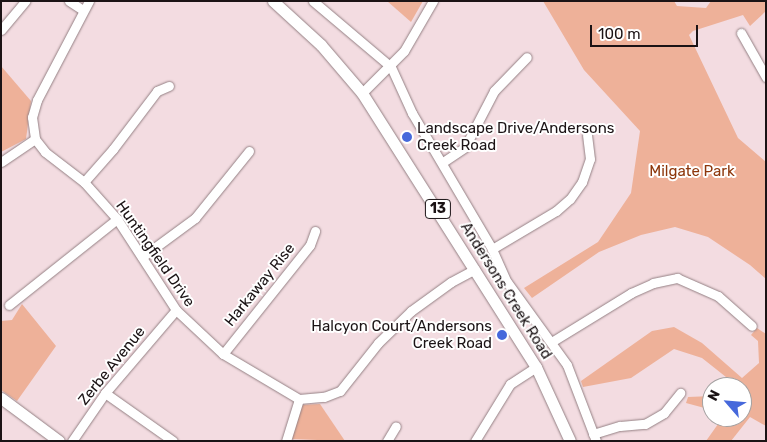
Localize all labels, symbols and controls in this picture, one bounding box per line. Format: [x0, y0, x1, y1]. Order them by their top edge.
scale bar [592, 15, 700, 47]
text: 100 m [598, 25, 640, 43]
place label: Landscape Drive/Andersons Creek Road [417, 119, 614, 154]
marker: Landscape Drive/Andersons Creek Road [401, 131, 413, 143]
park label: Milgate Park [649, 163, 735, 181]
street label: Huntingfield Drive [112, 198, 198, 310]
road number: 13 [424, 198, 452, 220]
street label: Andersons Creek Road [456, 219, 556, 363]
street label: Harkaway Rise [221, 240, 299, 330]
place label: Halcyon Court/Andersons Creek Road [311, 317, 492, 352]
street label: Zerbe Avenue [75, 323, 149, 409]
marker: Halcyon Court/Andersons Creek Road [496, 329, 508, 341]
north arrow [702, 377, 752, 427]
text: N [704, 387, 724, 404]

